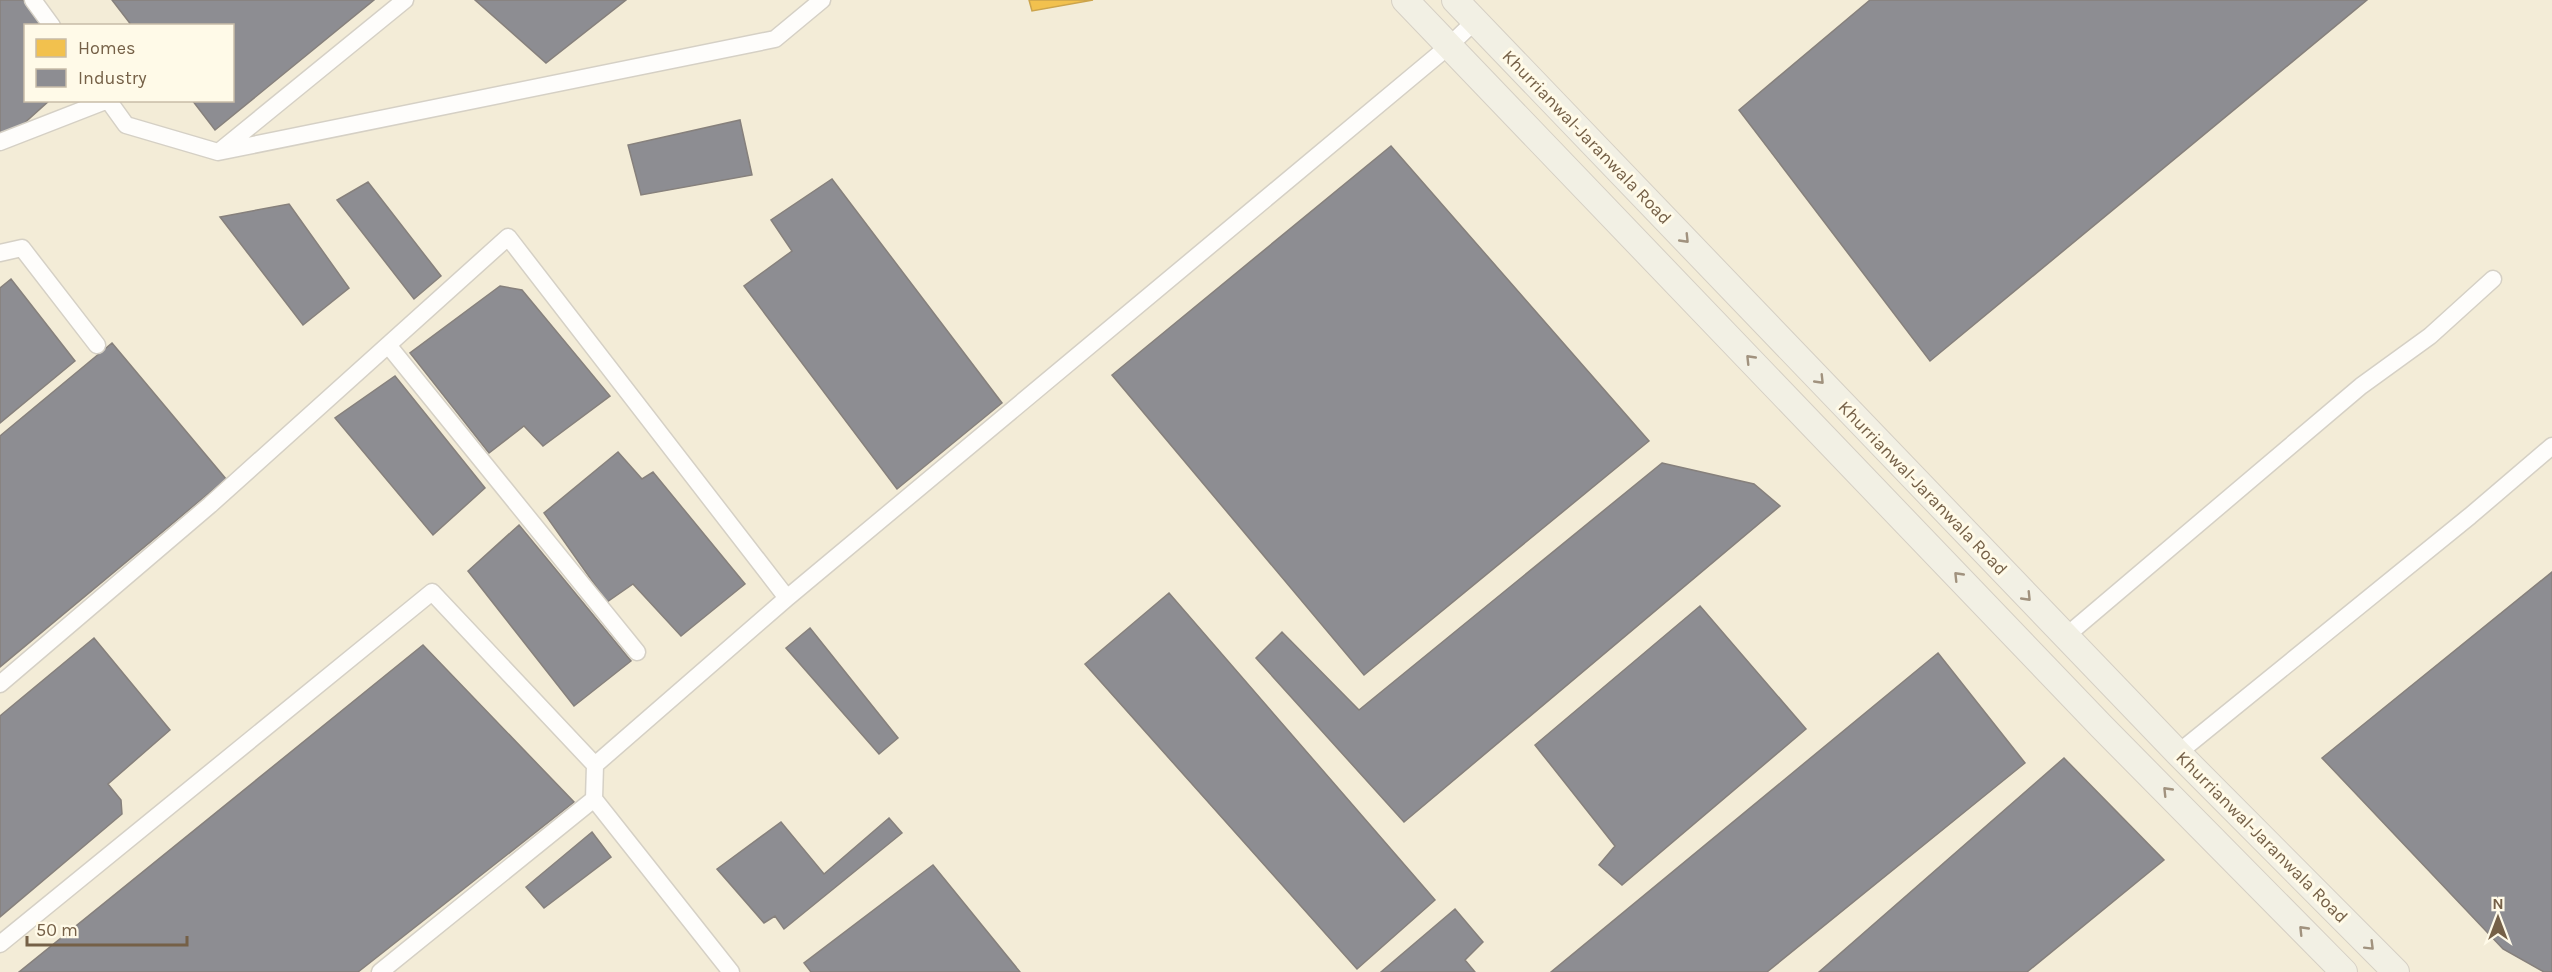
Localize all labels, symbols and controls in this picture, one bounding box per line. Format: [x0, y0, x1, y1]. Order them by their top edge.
legend [24, 24, 234, 102]
text: Homes [78, 37, 135, 59]
street label: Khurrianwal-Jaranwala Road [1498, 45, 1676, 229]
text: Industry [78, 67, 147, 89]
one-way arrow [1678, 233, 1689, 243]
one-way arrow [1747, 355, 1758, 366]
one-way arrow [1812, 373, 1823, 384]
street label: Khurrianwal-Jaranwala Road [1834, 396, 2012, 580]
one-way arrow [1954, 572, 1965, 583]
one-way arrow [2020, 589, 2031, 600]
street label: Khurrianwal-Jaranwala Road [2171, 746, 2353, 928]
one-way arrow [2163, 787, 2174, 798]
north arrow [2468, 888, 2528, 948]
text: N [2492, 894, 2504, 913]
scale bar [27, 909, 188, 947]
text: 50 m [36, 919, 78, 941]
one-way arrow [2299, 927, 2310, 937]
one-way arrow [2362, 938, 2373, 949]

